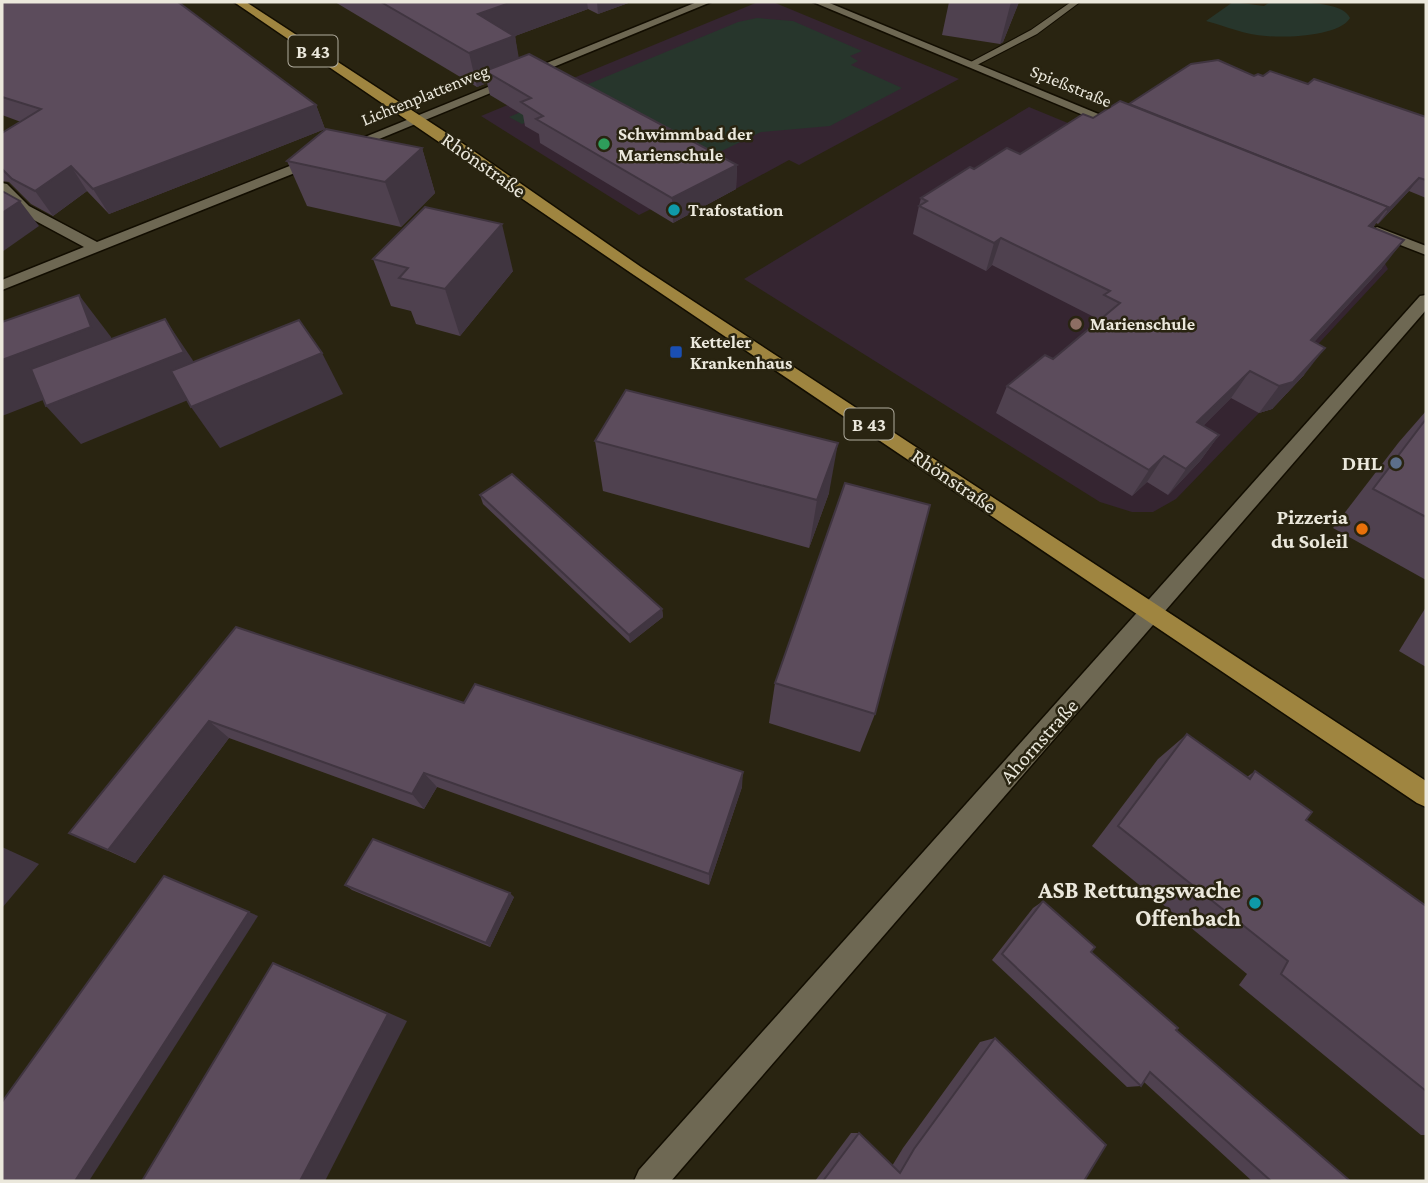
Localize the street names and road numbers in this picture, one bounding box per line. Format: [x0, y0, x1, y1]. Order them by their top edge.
road number: B 43 [288, 36, 338, 66]
street label: Lichtenplattenweg [358, 60, 492, 130]
street label: Spießstraße [1027, 61, 1115, 111]
street label: Rhönstraße [437, 127, 531, 203]
road number: B 43 [844, 408, 894, 440]
street label: Rhönstraße [907, 444, 1001, 518]
street label: Ahornstraße [995, 694, 1083, 788]

